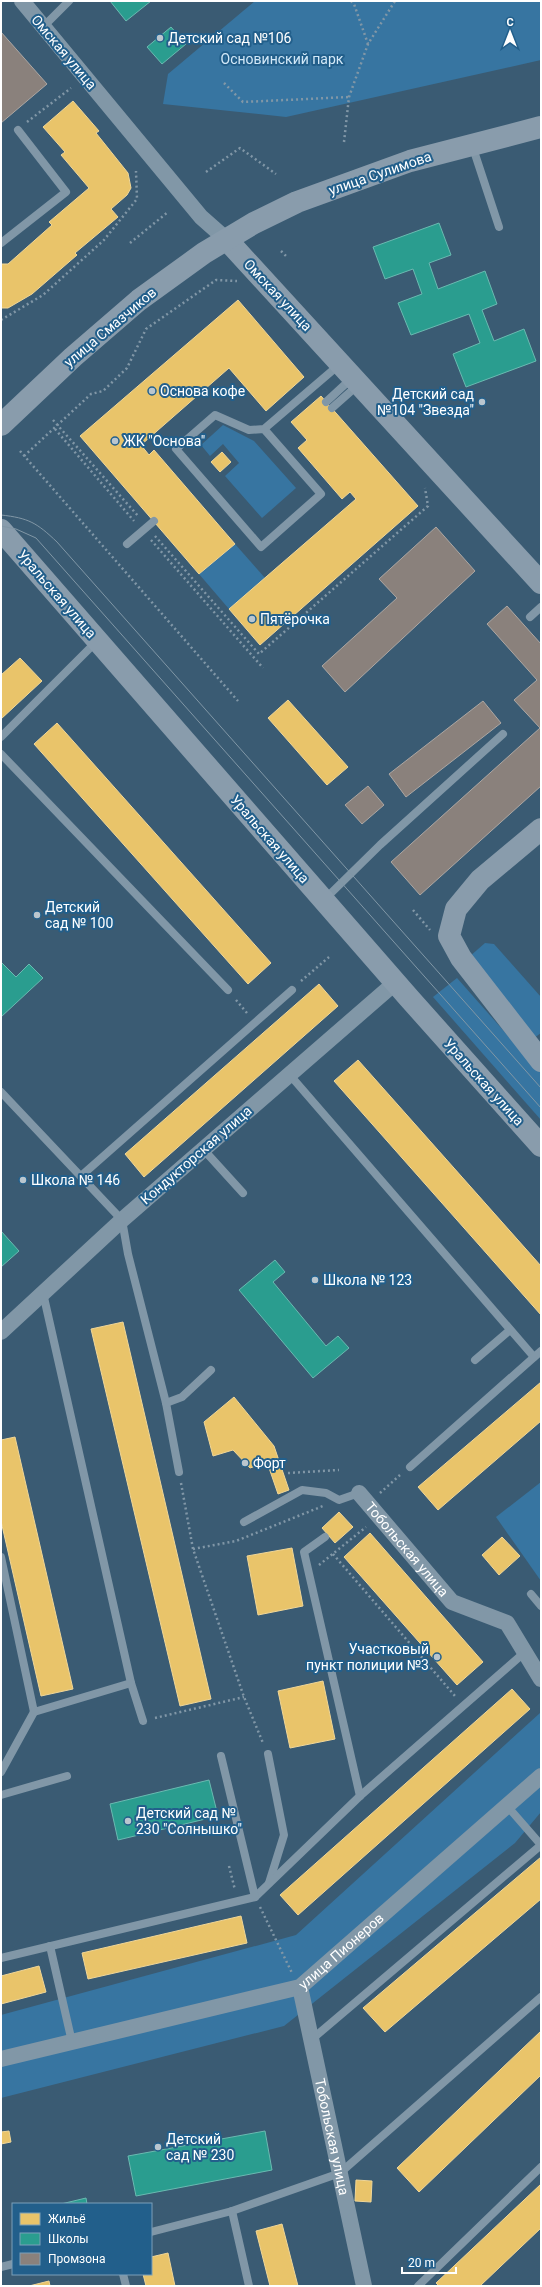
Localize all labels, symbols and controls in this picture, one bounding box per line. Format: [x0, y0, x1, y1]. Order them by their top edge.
street label: Омская улица [28, 12, 100, 92]
north arrow [490, 12, 530, 52]
text: С [506, 16, 514, 29]
place label: Детский сад №106 [168, 30, 292, 46]
marker: Детский сад №106 [155, 33, 165, 43]
park label: Основинский парк [221, 51, 344, 67]
street label: улица Сулимова [327, 148, 433, 198]
street label: Омская улица [241, 256, 315, 334]
street label: улица Смазчиков [61, 284, 159, 370]
place label: Основа кофе [160, 383, 245, 399]
marker: Основа кофе [147, 386, 157, 396]
place label: Детский сад №104 "Звезда" [377, 386, 475, 418]
marker: Детский сад №104 "Звезда" [477, 397, 487, 407]
place label: ЖК "Основа" [123, 433, 205, 449]
marker: ЖК "Основа" [110, 436, 120, 446]
street label: Уральская улица [14, 547, 100, 641]
place label: Пятёрочка [260, 611, 330, 627]
marker: Пятёрочка [247, 614, 257, 624]
street label: Уральская улица [227, 792, 313, 886]
place label: Детский сад № 100 [45, 899, 113, 931]
marker: Детский сад № 100 [32, 910, 42, 920]
street label: Уральская улица [441, 1035, 527, 1129]
street label: Кондукторская улица [137, 1102, 255, 1208]
place label: Школа № 146 [31, 1172, 120, 1188]
marker: Школа № 146 [18, 1175, 28, 1185]
place label: Школа № 123 [323, 1272, 412, 1288]
marker: Школа № 123 [310, 1275, 320, 1285]
place label: Форт [253, 1455, 286, 1471]
marker: Форт [240, 1458, 250, 1468]
street label: Тобольская улица [362, 1499, 452, 1600]
place label: Участковый пункт полиции №3 [306, 1641, 429, 1673]
marker: Участковый пункт полиции №3 [432, 1652, 442, 1662]
place label: Детский сад № 230 "Солнышко" [136, 1805, 242, 1837]
marker: Детский сад № 230 "Солнышко" [123, 1816, 133, 1826]
street label: улица Пионеров [295, 1910, 387, 1993]
street label: Тобольская улица [312, 2077, 352, 2197]
place label: Детский сад № 230 [166, 2131, 234, 2163]
marker: Детский сад № 230 [153, 2142, 163, 2152]
legend [12, 2203, 152, 2275]
text: Жильё [48, 2212, 86, 2226]
text: Школы [48, 2232, 89, 2246]
scale bar [402, 2249, 456, 2275]
text: Промзона [48, 2252, 105, 2266]
text: 20 m [408, 2256, 435, 2270]

